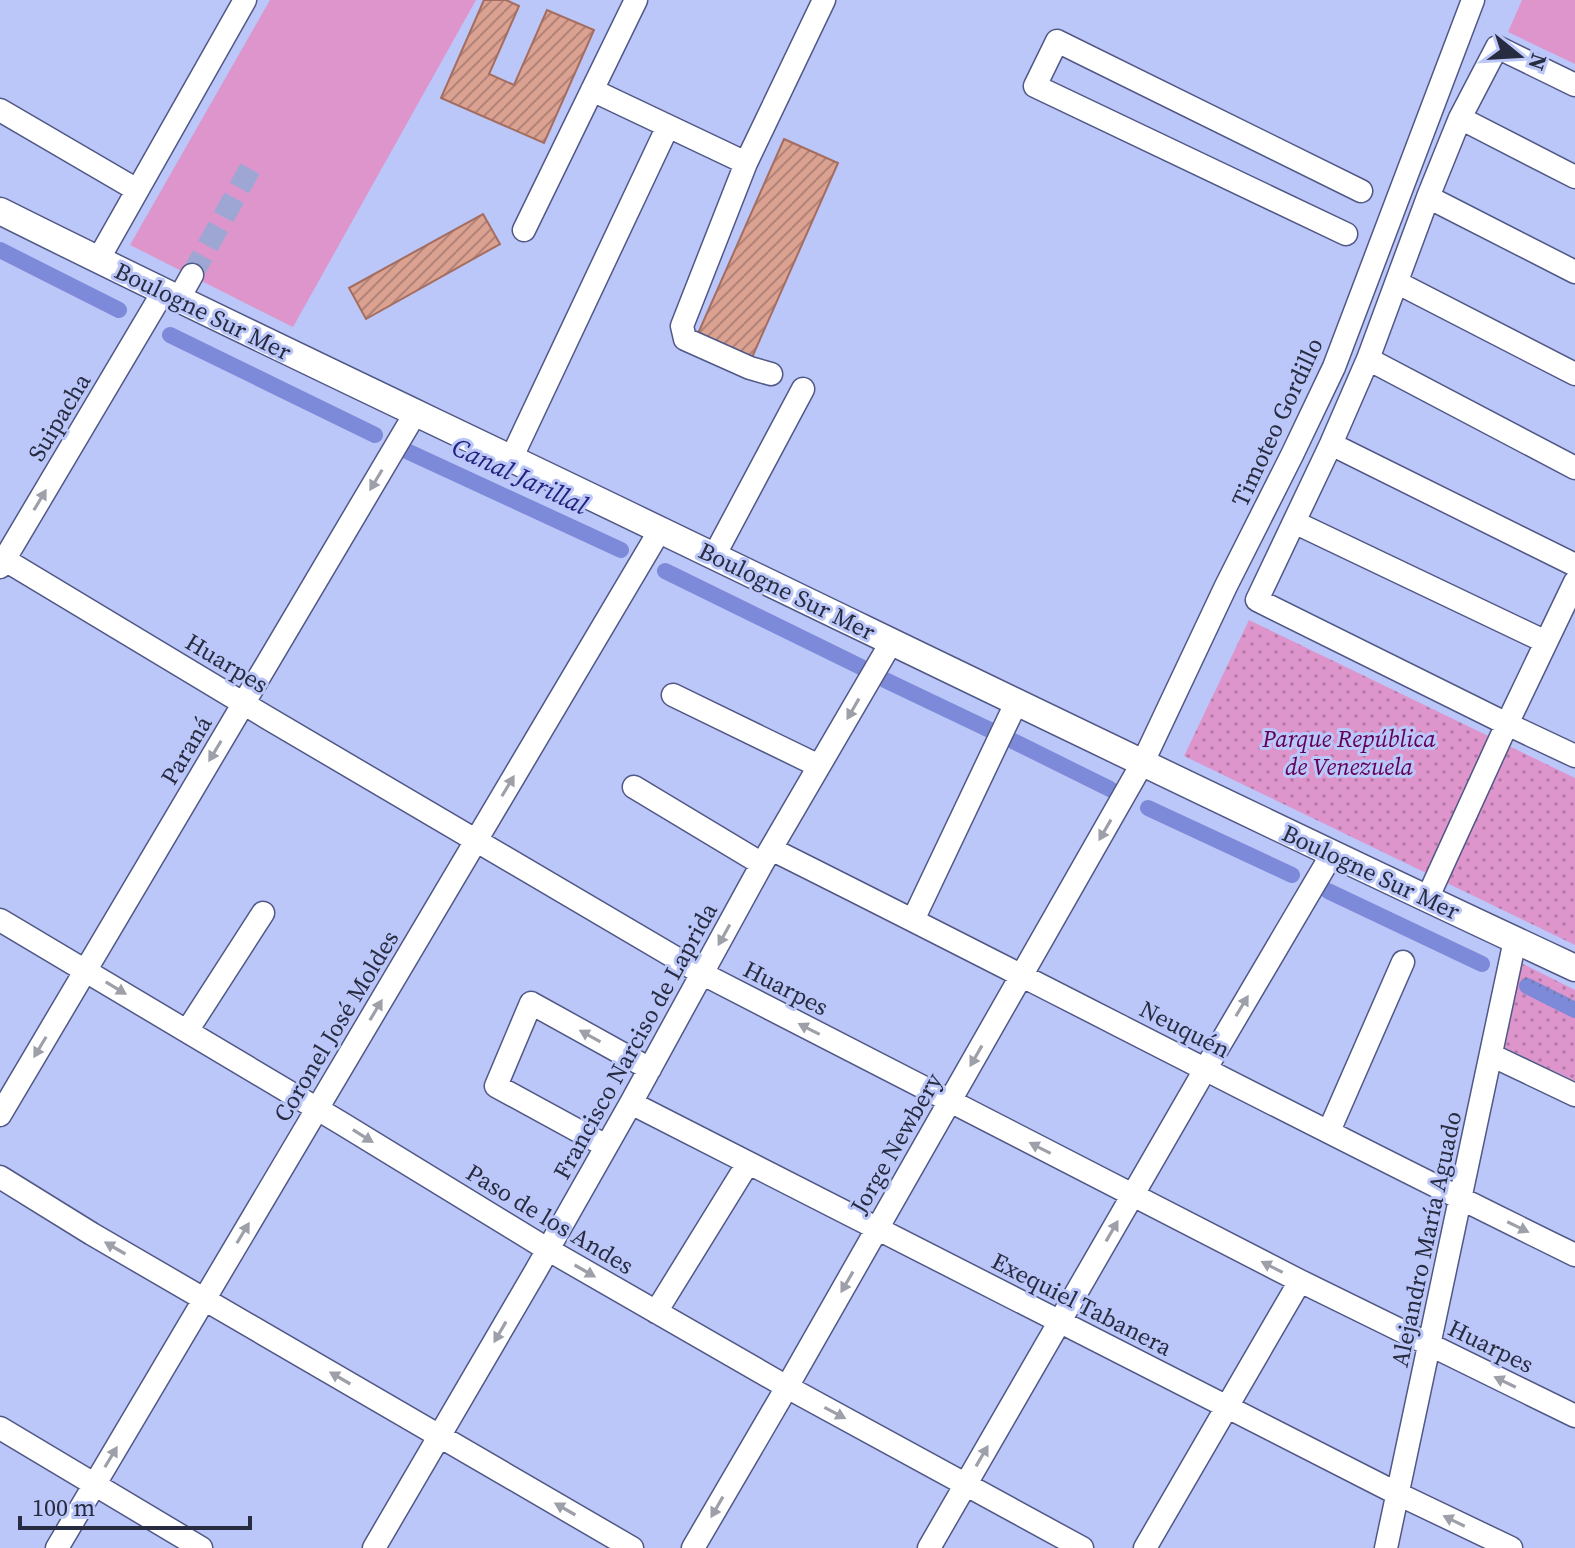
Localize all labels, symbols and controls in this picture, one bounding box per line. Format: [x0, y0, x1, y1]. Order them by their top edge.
north arrow [1479, 16, 1559, 96]
text: N [1521, 50, 1555, 74]
street label: Boulogne Sur Mer [109, 254, 297, 368]
street label: Timoteo Gordillo [1223, 332, 1331, 512]
street label: Suipacha [20, 366, 99, 467]
water label: Canal Jarillal [446, 429, 594, 523]
one-way arrow [370, 469, 384, 491]
one-way arrow [33, 489, 47, 511]
street label: Boulogne Sur Mer [693, 534, 881, 648]
street label: Huarpes [179, 625, 275, 701]
one-way arrow [846, 697, 860, 720]
street label: Paraná [153, 709, 220, 791]
park label: Parque República de Venezuela [1261, 722, 1436, 783]
one-way arrow [209, 740, 223, 763]
one-way arrow [501, 775, 515, 797]
street label: Boulogne Sur Mer [1277, 816, 1465, 928]
one-way arrow [1098, 819, 1112, 841]
street label: Francisco Narciso de Laprida [545, 896, 725, 1185]
one-way arrow [717, 923, 731, 946]
street label: Coronel José Moldes [266, 924, 406, 1128]
street label: Huarpes [738, 953, 834, 1023]
one-way arrow [105, 981, 127, 995]
street label: Neuquén [1134, 992, 1236, 1066]
one-way arrow [1235, 995, 1249, 1017]
one-way arrow [369, 999, 383, 1021]
one-way arrow [798, 1023, 820, 1037]
one-way arrow [579, 1029, 602, 1043]
one-way arrow [33, 1036, 47, 1058]
one-way arrow [969, 1045, 983, 1067]
street label: Jorge Newbery [842, 1066, 950, 1220]
street label: Alejandro María Aguado [1383, 1108, 1469, 1370]
one-way arrow [351, 1128, 374, 1143]
one-way arrow [1029, 1141, 1052, 1155]
street label: Paso de los Andes [460, 1156, 640, 1282]
one-way arrow [1105, 1220, 1119, 1242]
one-way arrow [1506, 1220, 1529, 1234]
one-way arrow [236, 1222, 250, 1244]
one-way arrow [104, 1241, 126, 1255]
street label: Exequiel Tabanera [986, 1244, 1178, 1364]
one-way arrow [1260, 1260, 1283, 1273]
one-way arrow [574, 1264, 596, 1278]
one-way arrow [840, 1271, 854, 1293]
street label: Huarpes [1443, 1311, 1539, 1381]
one-way arrow [493, 1320, 507, 1343]
one-way arrow [329, 1371, 351, 1385]
one-way arrow [1493, 1375, 1516, 1389]
one-way arrow [824, 1406, 846, 1420]
one-way arrow [975, 1445, 989, 1467]
one-way arrow [104, 1446, 118, 1468]
scale bar [20, 1480, 250, 1530]
text: 100 m [32, 1491, 95, 1524]
one-way arrow [710, 1496, 724, 1518]
one-way arrow [554, 1502, 576, 1516]
one-way arrow [1443, 1514, 1466, 1528]

